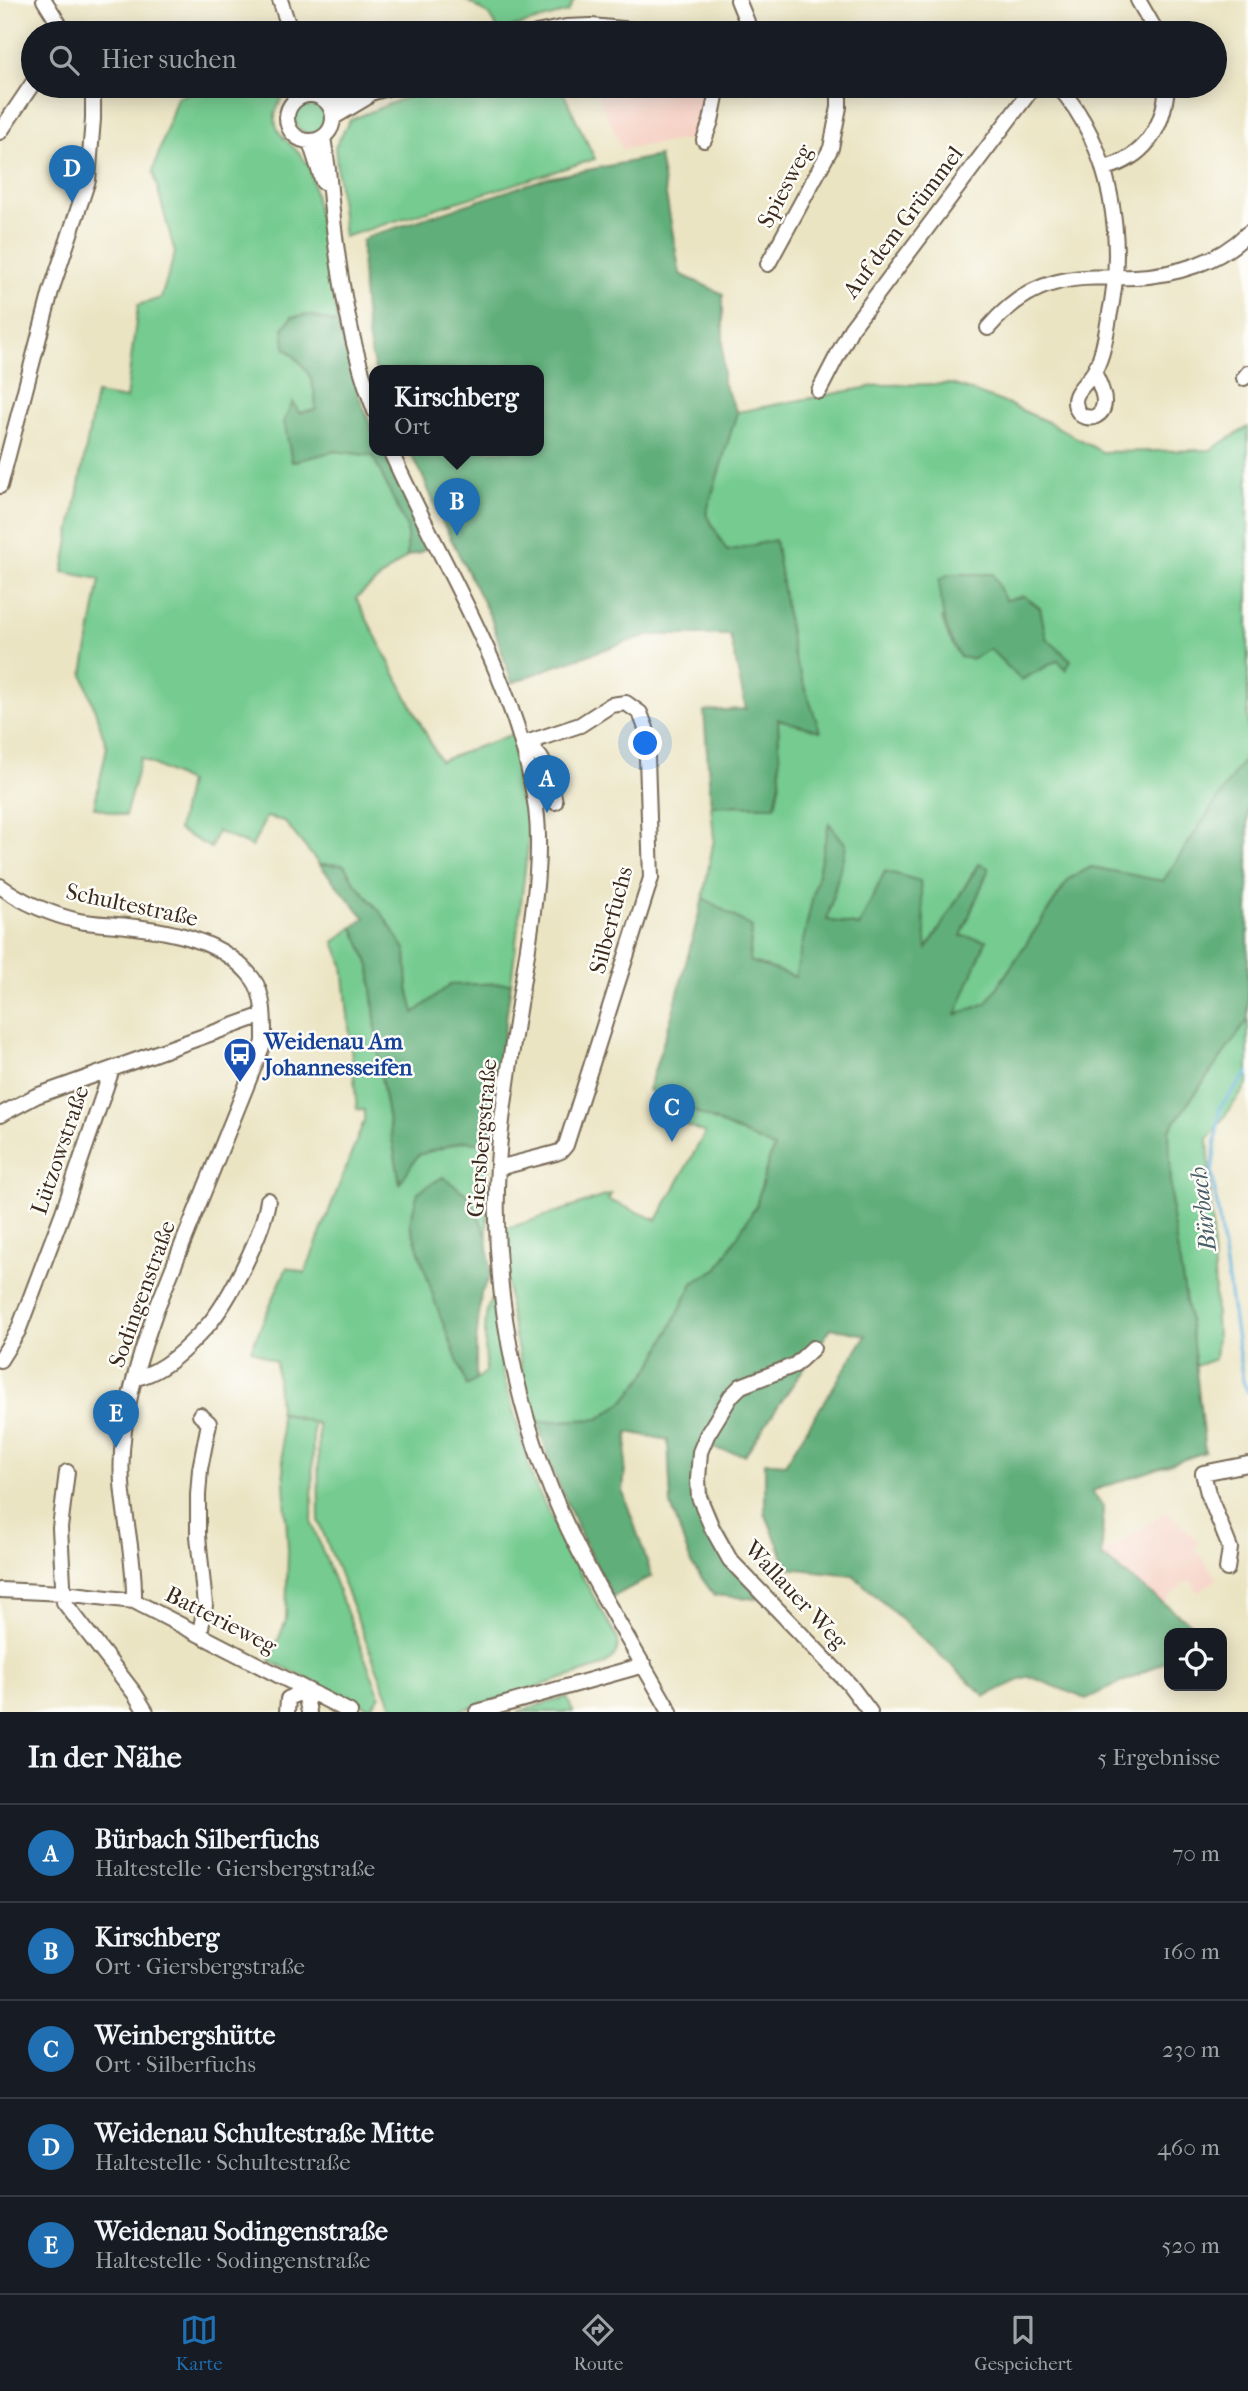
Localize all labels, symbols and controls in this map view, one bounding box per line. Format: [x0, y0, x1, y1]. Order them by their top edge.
search box [21, 21, 1227, 98]
icon: search [45, 41, 83, 79]
text: Hier suchen [101, 44, 237, 75]
street label: Spiesweg [752, 139, 819, 233]
street label: Auf dem Grümmel [837, 140, 969, 304]
pin: D [49, 145, 95, 203]
popup [369, 365, 544, 456]
text: Kirschberg [394, 382, 519, 413]
text: Ort [394, 413, 431, 440]
pin: B [434, 478, 480, 536]
your location [628, 726, 662, 760]
pin: A [524, 755, 570, 813]
street label: Silberfuchs [584, 863, 638, 977]
street label: Schultestraße [63, 878, 201, 932]
place label: Weidenau Am Johannesseifen [262, 1028, 413, 1081]
bus stop icon: Weidenau Am Johannesseifen [221, 1035, 259, 1084]
street label: Giersbergstraße [462, 1058, 502, 1218]
street label: Lützowstraße [25, 1082, 95, 1218]
pin: C [649, 1084, 695, 1142]
water label: Bürbach [1184, 1165, 1222, 1255]
street label: Sodingenstraße [103, 1217, 181, 1371]
pin: E [93, 1390, 139, 1448]
street label: Wallauer Weg [738, 1534, 854, 1655]
street label: Batterieweg [161, 1580, 282, 1660]
map controls [1164, 1628, 1227, 1691]
button: locate [1164, 1628, 1227, 1691]
text: In der Nähe [28, 1740, 182, 1775]
text: 5 Ergebnisse [1097, 1744, 1220, 1771]
text: Bürbach Silberfuchs [95, 1824, 319, 1855]
text: A [44, 1840, 58, 1867]
text: 70 m [1172, 1840, 1220, 1867]
text: Haltestelle · Giersbergstraße [95, 1855, 375, 1882]
text: Kirschberg [95, 1922, 219, 1953]
text: B [44, 1938, 58, 1965]
text: 160 m [1163, 1938, 1220, 1965]
text: Ort · Giersbergstraße [95, 1953, 305, 1980]
text: Weinbergshütte [95, 2020, 275, 2051]
text: C [43, 2036, 59, 2063]
text: 230 m [1162, 2036, 1220, 2063]
text: Ort · Silberfuchs [95, 2051, 256, 2078]
text: Weidenau Schultestraße Mitte [95, 2118, 434, 2149]
text: D [42, 2134, 60, 2161]
text: 460 m [1157, 2134, 1220, 2161]
text: Haltestelle · Schultestraße [95, 2149, 351, 2176]
text: Weidenau Sodingenstraße [95, 2216, 388, 2247]
text: E [44, 2232, 58, 2259]
text: 520 m [1161, 2232, 1220, 2259]
text: Haltestelle · Sodingenstraße [95, 2247, 370, 2274]
tab: Karte [175, 2311, 223, 2375]
tab: Route [574, 2311, 623, 2375]
tab: Gespeichert [974, 2311, 1073, 2375]

